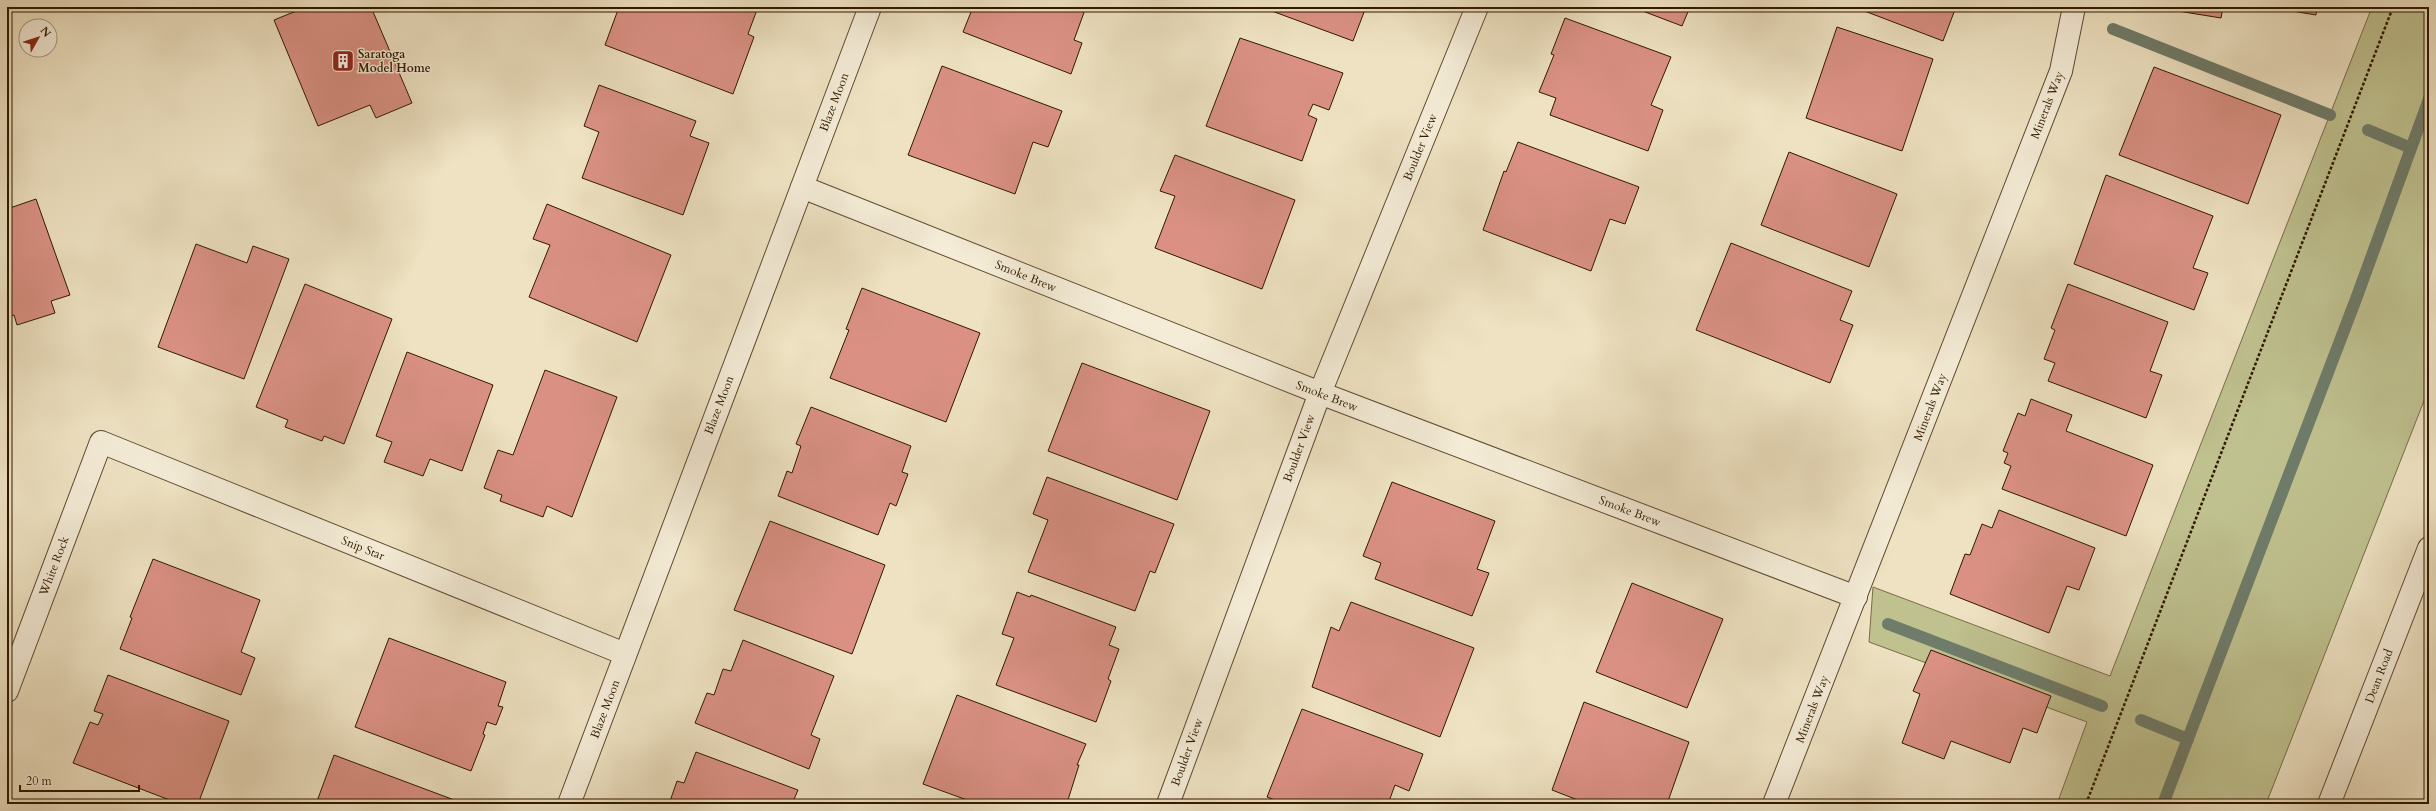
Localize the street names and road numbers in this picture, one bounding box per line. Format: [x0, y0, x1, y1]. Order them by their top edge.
street label: Minerals Way [2027, 68, 2068, 141]
street label: Blaze Moon [816, 70, 853, 134]
street label: Boulder View [1399, 111, 1441, 183]
street label: Smoke Brew [993, 256, 1060, 296]
street label: Minerals Way [1910, 370, 1951, 443]
street label: Blaze Moon [701, 373, 738, 437]
street label: Smoke Brew [1294, 377, 1361, 415]
street label: Boulder View [1279, 412, 1319, 484]
street label: Smoke Brew [1597, 492, 1664, 530]
street label: Snip Star [339, 532, 388, 564]
street label: White Rock [35, 533, 73, 599]
street label: Dean Road [2361, 646, 2397, 705]
street label: Minerals Way [1792, 672, 1833, 745]
street label: Blaze Moon [587, 677, 624, 741]
street label: Boulder View [1167, 716, 1207, 788]

